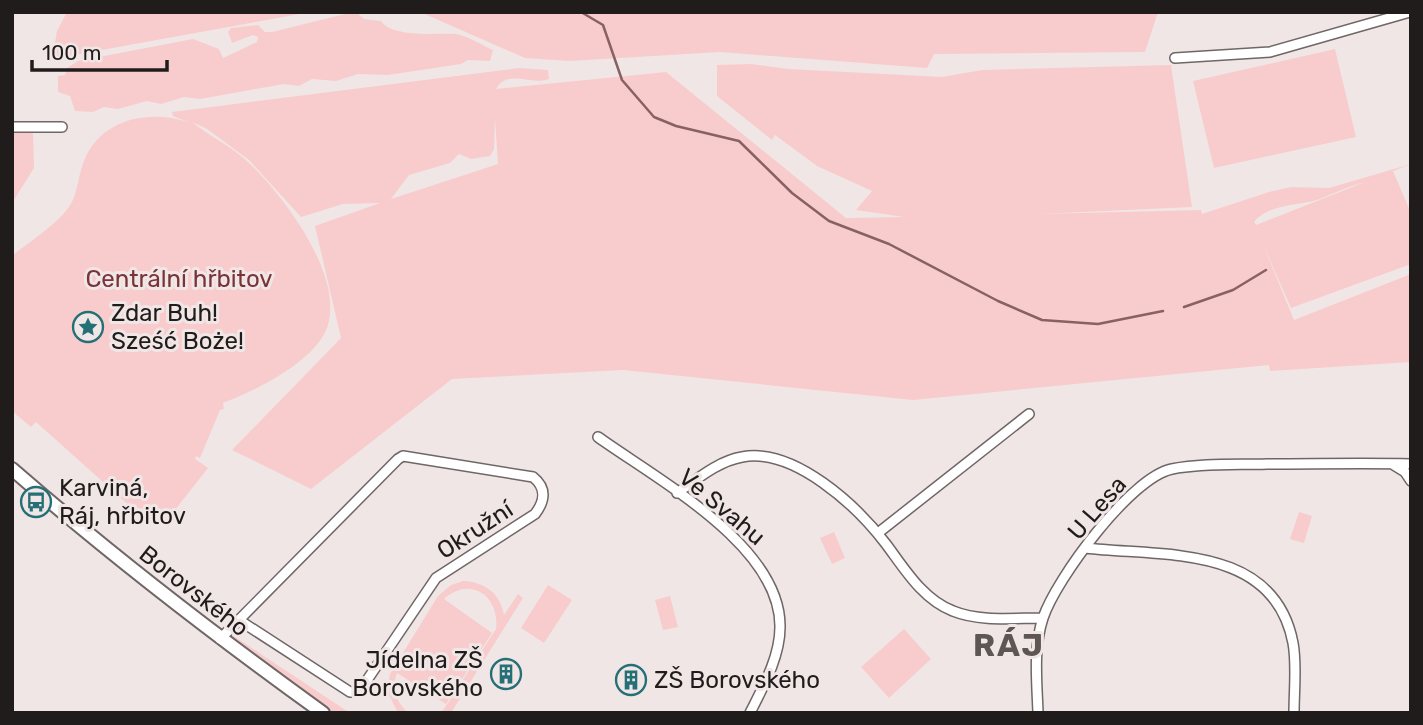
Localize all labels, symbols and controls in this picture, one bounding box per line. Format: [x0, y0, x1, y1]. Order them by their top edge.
scale bar [32, 28, 166, 72]
text: 100 m [42, 40, 101, 65]
park label: Centrální hřbitov [85, 265, 273, 293]
place label: Zdar Buh! Sześć Boże! [111, 299, 244, 355]
place icon: Zdar Buh! Sześć Boże! [71, 310, 105, 344]
street label: Ve Svahu [673, 463, 771, 551]
street label: U Lesa [1062, 471, 1132, 545]
place label: Karviná, Ráj, hřbitov [59, 474, 186, 530]
bus stop icon: Karviná, Ráj, hřbitov [19, 485, 53, 519]
street label: Okružní [432, 495, 519, 565]
street label: Borovského [134, 540, 254, 642]
district label: RÁJ [973, 626, 1045, 664]
place label: Jídelna ZŠ Borovského [352, 646, 483, 702]
building icon: Jídelna ZŠ Borovského [489, 657, 523, 691]
building icon: ZŠ Borovského [614, 663, 648, 697]
place label: ZŠ Borovského [654, 666, 820, 694]

